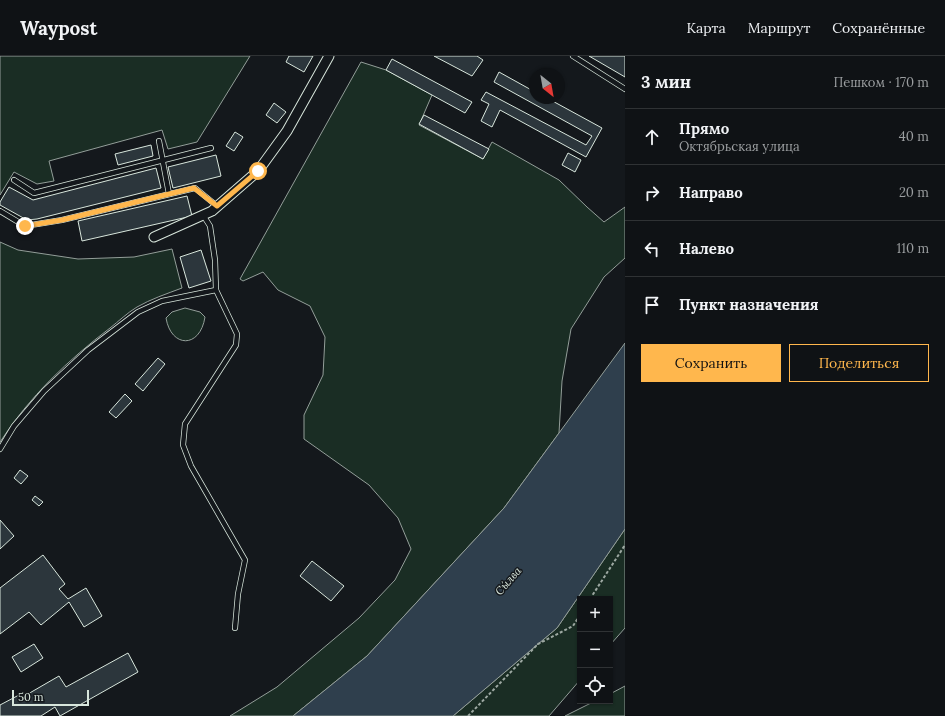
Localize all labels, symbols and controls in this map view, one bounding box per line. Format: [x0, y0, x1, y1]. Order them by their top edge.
text: Waypost [20, 16, 97, 40]
text: Карта [686, 19, 726, 37]
text: Маршрут [748, 19, 810, 37]
text: Сохранённые [832, 19, 925, 37]
north arrow [529, 68, 565, 104]
text: 3 мин [641, 71, 691, 93]
text: Пешком · 170 m [834, 74, 929, 91]
text: Прямо [679, 119, 729, 138]
icon: ahead [641, 126, 663, 148]
text: 40 m [899, 128, 929, 145]
text: Октябрьская улица [679, 138, 800, 155]
route start [249, 162, 267, 180]
icon: right [641, 182, 663, 204]
text: Направо [679, 183, 743, 202]
text: 20 m [899, 184, 929, 201]
route end [16, 217, 34, 235]
icon: left [641, 238, 663, 260]
text: Налево [679, 239, 734, 258]
text: 110 m [896, 240, 929, 257]
icon: arrive [641, 294, 663, 316]
text: Пункт назначения [679, 295, 819, 314]
button: Сохранить [641, 344, 781, 382]
button: Поделиться [789, 344, 929, 382]
water label: Сы́лва [492, 563, 525, 598]
map controls [577, 596, 613, 704]
button: + [577, 596, 613, 632]
button: − [577, 632, 613, 668]
button: locate [577, 668, 613, 704]
scale bar [12, 688, 89, 707]
text: 50 m [18, 690, 44, 704]

